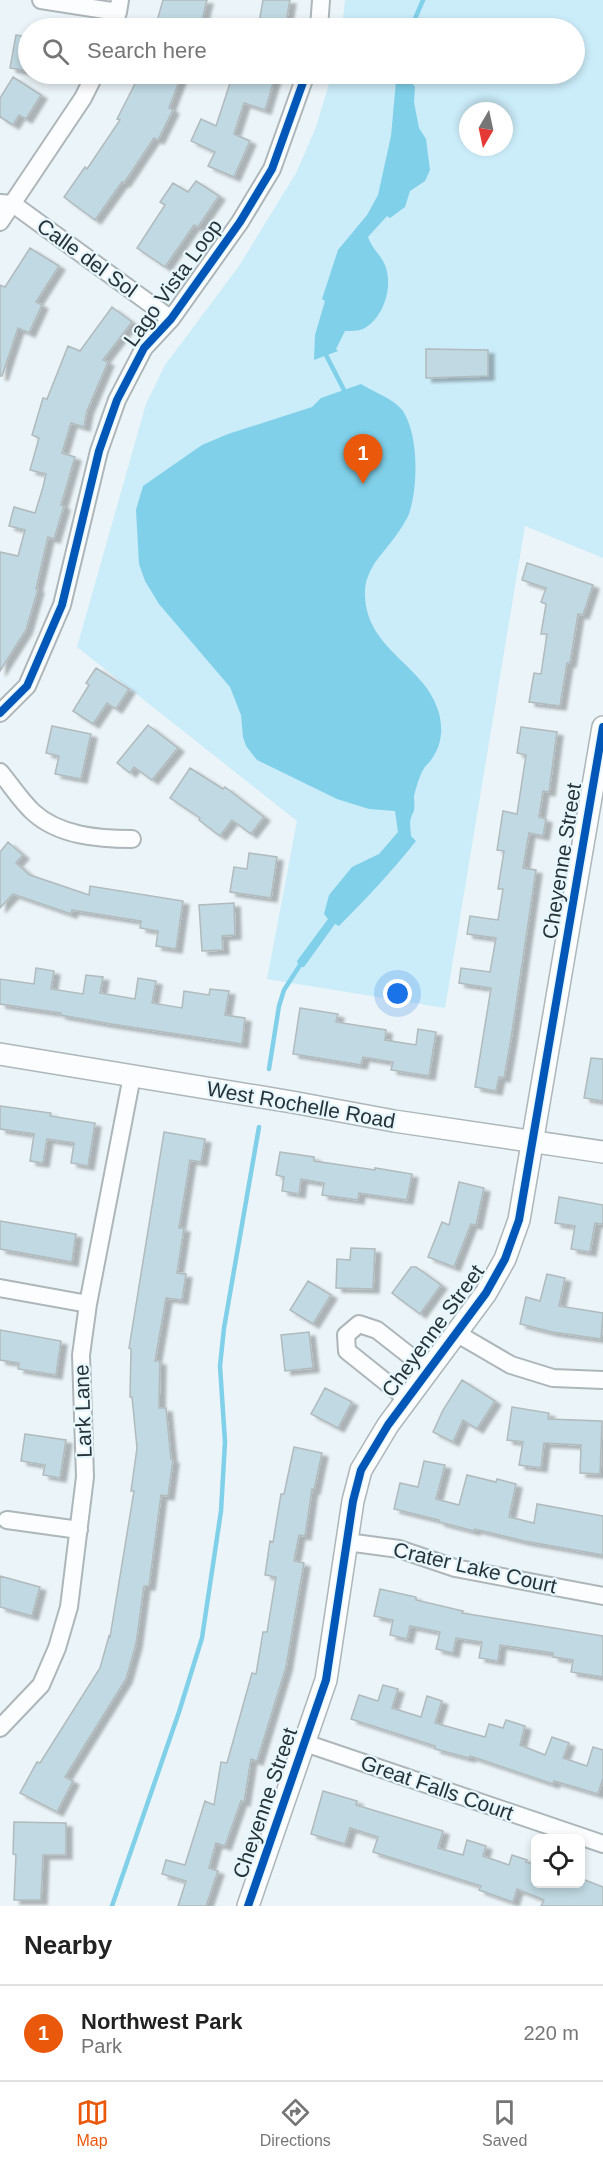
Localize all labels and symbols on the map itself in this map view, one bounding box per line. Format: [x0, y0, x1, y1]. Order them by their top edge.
north arrow [459, 102, 513, 156]
street label: Calle del Sol [33, 214, 142, 302]
street label: Lago Vista Loop [119, 215, 226, 351]
pin: 1 [344, 434, 382, 484]
street label: Cheyenne Street [538, 781, 585, 941]
your location [383, 979, 412, 1008]
street label: West Rochelle Road [205, 1077, 397, 1132]
street label: Cheyenne Street [377, 1260, 488, 1401]
street label: Lark Lane [69, 1364, 96, 1458]
street label: Crater Lake Court [391, 1538, 559, 1598]
street label: Cheyenne Street [228, 1724, 301, 1881]
street label: Great Falls Court [358, 1751, 517, 1824]

